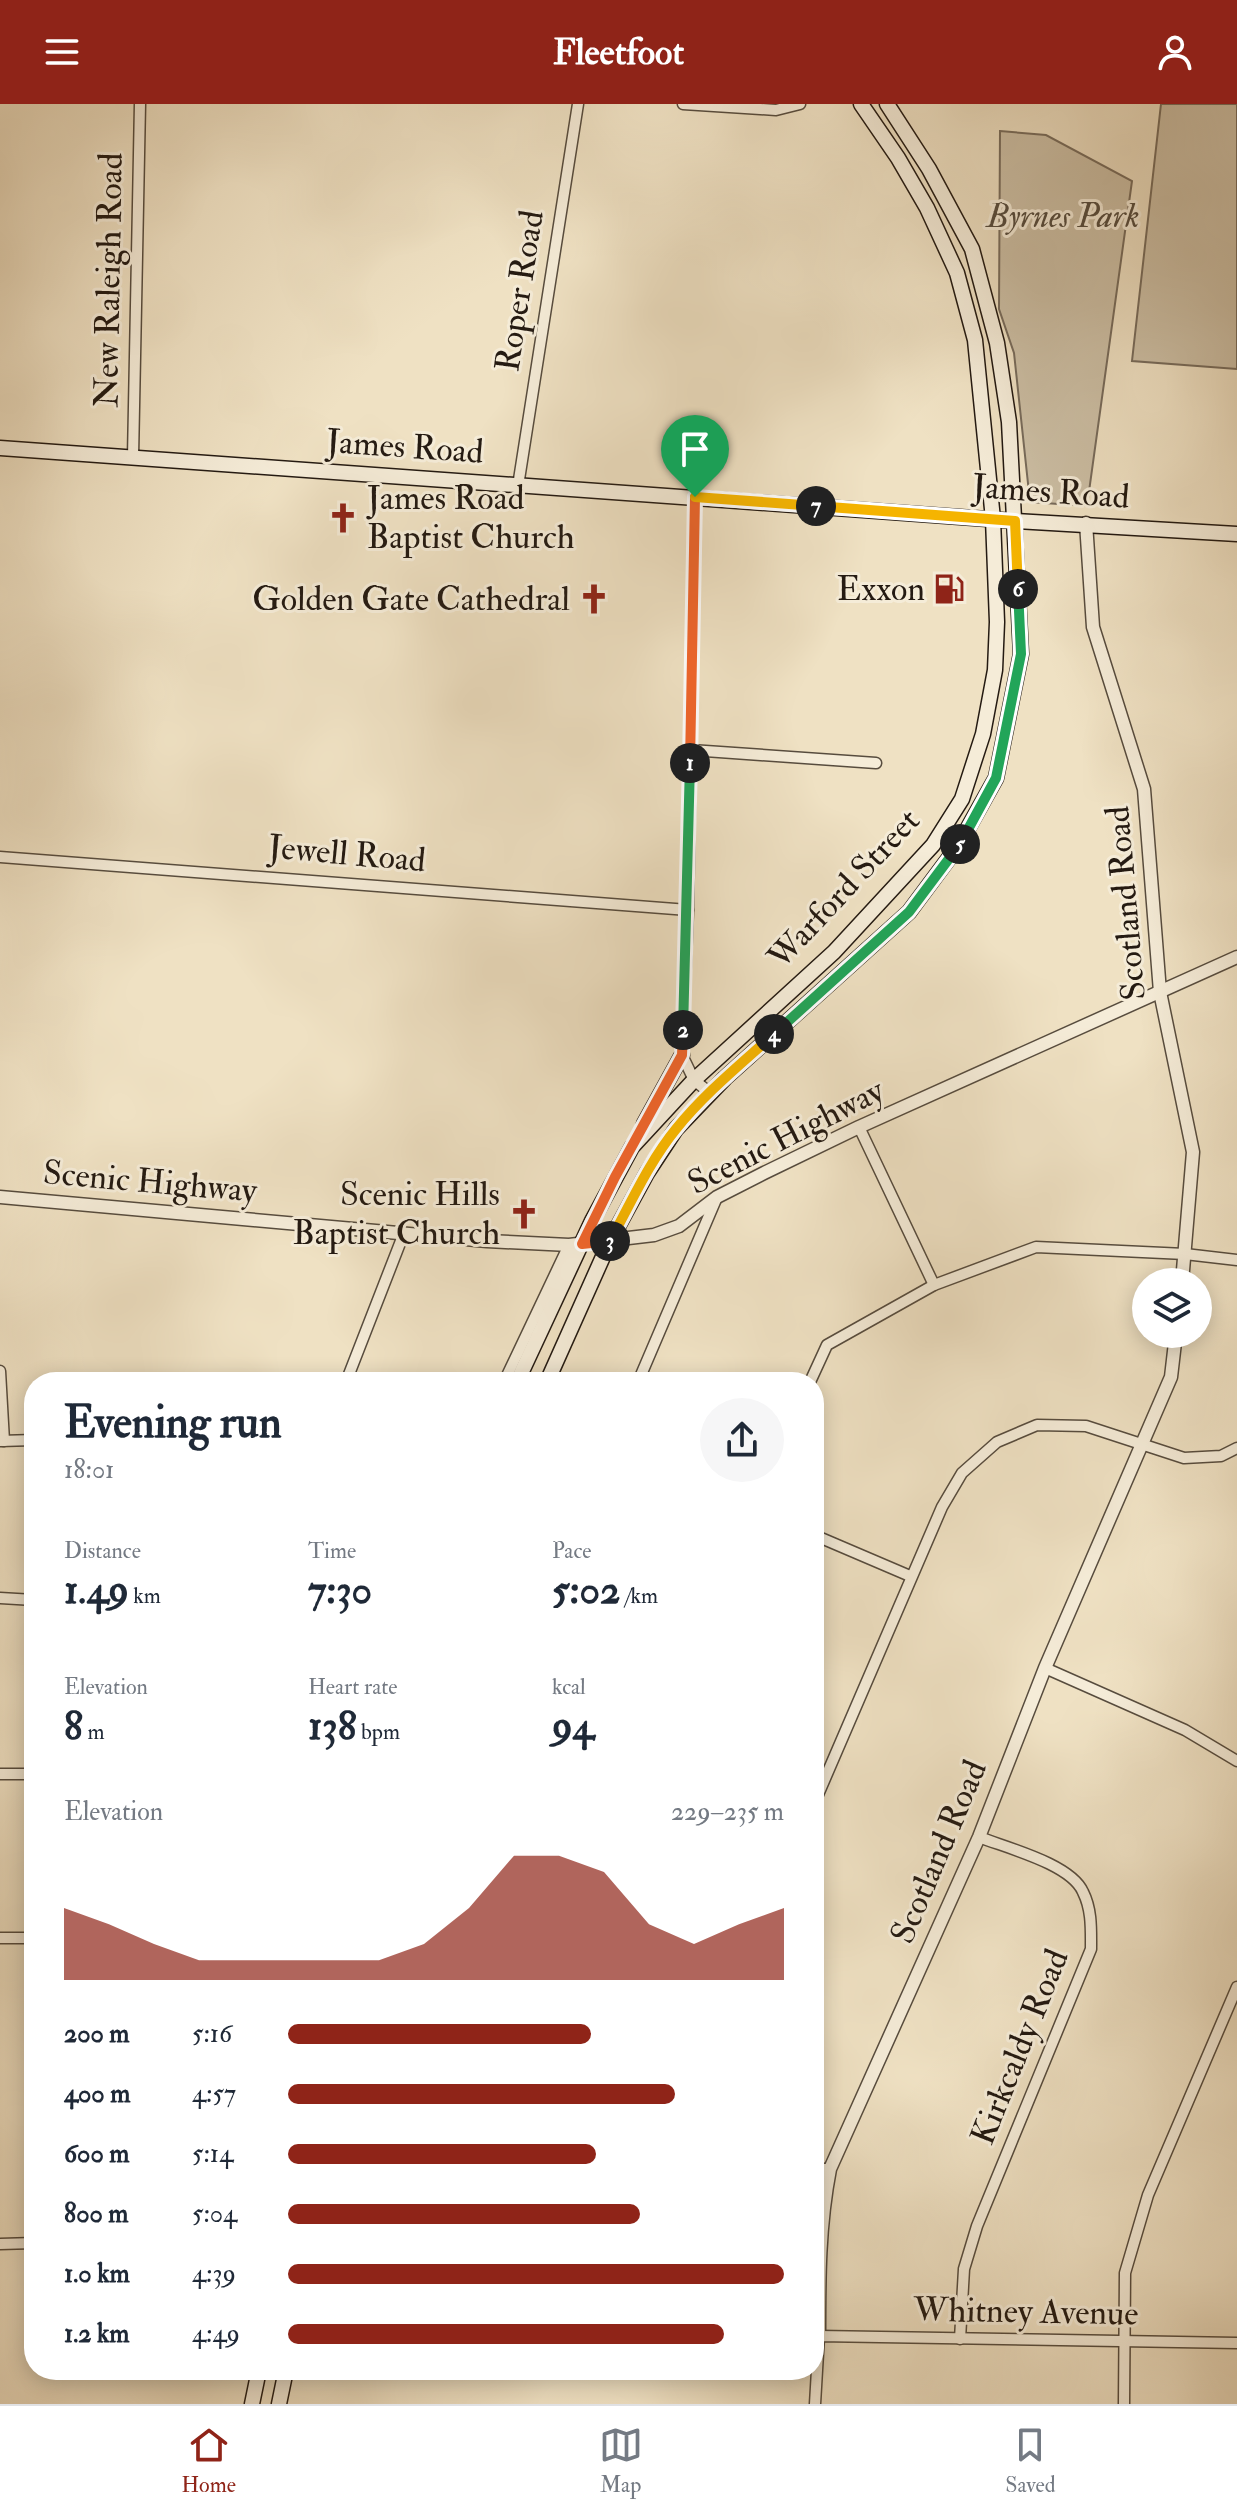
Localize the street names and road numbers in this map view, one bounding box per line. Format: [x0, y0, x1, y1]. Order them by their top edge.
street label: New Raleigh Road [85, 152, 133, 408]
street label: Roper Road [486, 207, 554, 375]
street label: James Road [324, 420, 485, 474]
street label: James Road [970, 465, 1131, 519]
street label: Warford Street [758, 800, 929, 979]
street label: Scotland Road [1096, 804, 1156, 1002]
street label: Jewell Road [265, 826, 428, 882]
street label: Scenic Highway [681, 1069, 892, 1205]
street label: Scenic Highway [41, 1151, 260, 1213]
street label: Scotland Road [881, 1754, 997, 1950]
street label: Kirkcaldy Road [961, 1943, 1079, 2151]
street label: Whitney Avenue [912, 2289, 1139, 2335]

